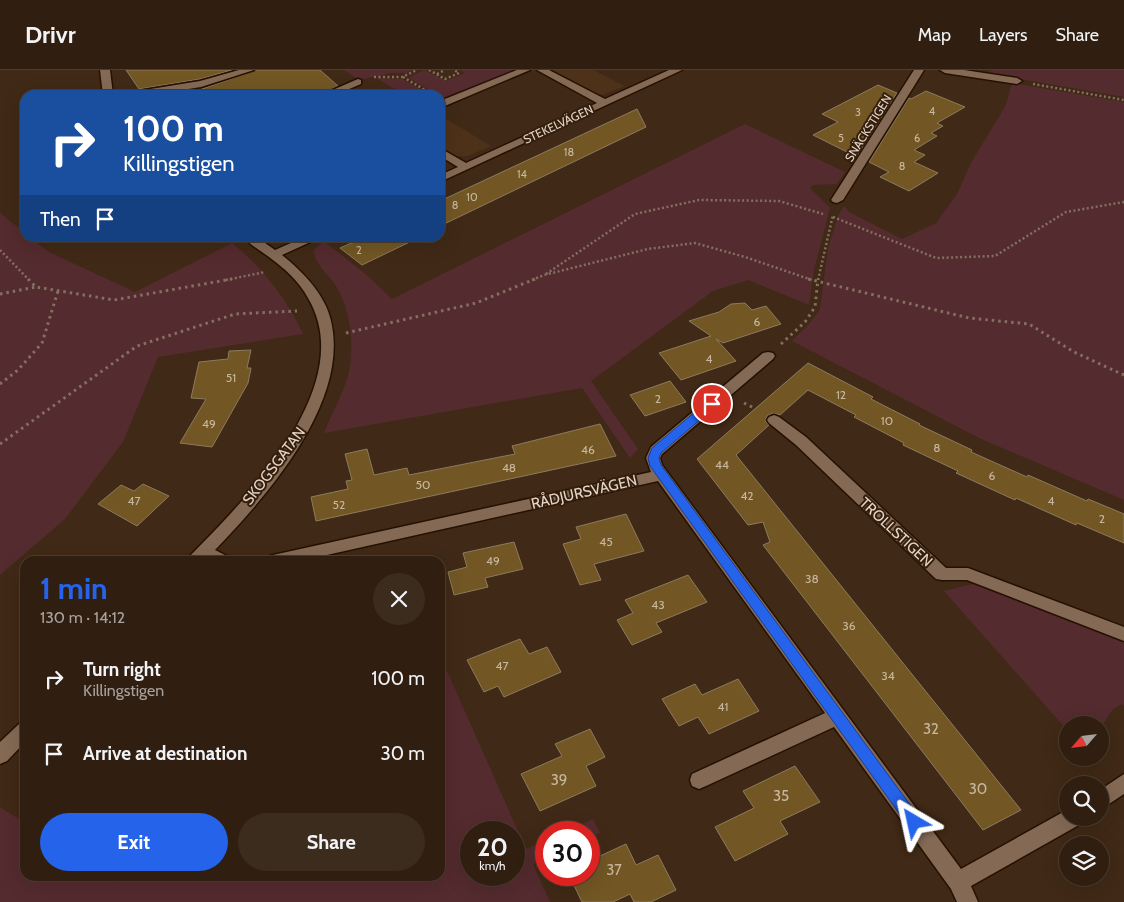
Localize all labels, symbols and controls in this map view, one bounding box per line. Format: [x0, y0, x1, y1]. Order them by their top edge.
text: Drivr [25, 20, 76, 49]
text: Map [918, 24, 951, 46]
text: Layers [979, 24, 1028, 46]
text: Share [1056, 24, 1099, 46]
street label: SNÄCKSTIGEN [841, 92, 895, 164]
street label: STEKELVÄGEN [521, 101, 595, 147]
house number: 4 [929, 104, 936, 118]
house number: 3 [855, 105, 861, 119]
text: 100 m [123, 107, 224, 150]
icon: right [40, 110, 105, 175]
house number: 5 [838, 131, 844, 145]
house number: 6 [914, 131, 920, 145]
house number: 18 [564, 145, 574, 159]
text: Killingstigen [123, 150, 235, 177]
house number: 8 [899, 159, 905, 173]
house number: 14 [517, 167, 528, 181]
house number: 10 [466, 190, 478, 204]
house number: 8 [452, 198, 458, 212]
icon: arrive [91, 205, 119, 233]
text: Then [40, 208, 81, 231]
house number: 2 [356, 243, 362, 257]
house number: 6 [754, 314, 761, 329]
house number: 4 [706, 351, 713, 366]
house number: 51 [226, 370, 236, 385]
pin [691, 383, 733, 425]
house number: 12 [836, 387, 846, 402]
icon: arrive [698, 390, 726, 418]
house number: 2 [655, 391, 661, 406]
house number: 10 [881, 413, 893, 428]
house number: 49 [202, 416, 216, 431]
street label: SKOGSGATAN [239, 424, 309, 508]
house number: 8 [933, 440, 941, 455]
house number: 46 [581, 442, 595, 457]
house number: 44 [715, 457, 729, 472]
house number: 48 [502, 460, 516, 475]
house number: 6 [989, 468, 996, 483]
street label: RÅDJURSVÄGEN [529, 470, 639, 513]
house number: 50 [416, 477, 430, 492]
house number: 42 [740, 488, 754, 503]
house number: 47 [128, 493, 140, 508]
house number: 4 [1048, 493, 1055, 508]
street label: TROLLSTIGEN [856, 494, 936, 570]
house number: 52 [333, 497, 345, 512]
house number: 2 [1099, 511, 1105, 526]
house number: 45 [599, 534, 613, 549]
house number: 49 [486, 553, 500, 568]
text: 1 min [40, 570, 108, 607]
house number: 38 [805, 571, 819, 586]
button: close [373, 573, 425, 625]
house number: 43 [651, 597, 665, 612]
text: 130 m · 14:12 [40, 608, 125, 627]
house number: 36 [842, 618, 856, 633]
text: Turn right [83, 658, 161, 681]
house number: 47 [496, 658, 508, 673]
icon: right [40, 665, 68, 693]
text: 100 m [371, 667, 425, 690]
house number: 34 [881, 668, 895, 683]
text: Killingstigen [83, 681, 164, 700]
house number: 41 [718, 699, 728, 714]
north arrow [1059, 716, 1109, 766]
map controls [1059, 716, 1109, 886]
house number: 32 [923, 720, 939, 738]
icon: arrive [40, 740, 68, 768]
text: Arrive at destination [83, 742, 247, 765]
text: 30 m [381, 742, 425, 765]
house number: 39 [551, 771, 567, 789]
button: search [1059, 776, 1109, 826]
house number: 30 [969, 780, 987, 798]
house number: 35 [773, 787, 789, 805]
position arrow [887, 795, 939, 847]
button: Exit [40, 813, 228, 871]
button: Share [238, 813, 425, 871]
speed limit sign: 30 [535, 821, 600, 886]
text: 20 [477, 832, 508, 862]
button: layers [1059, 836, 1109, 886]
text: km/h [479, 858, 506, 873]
house number: 37 [606, 861, 622, 879]

